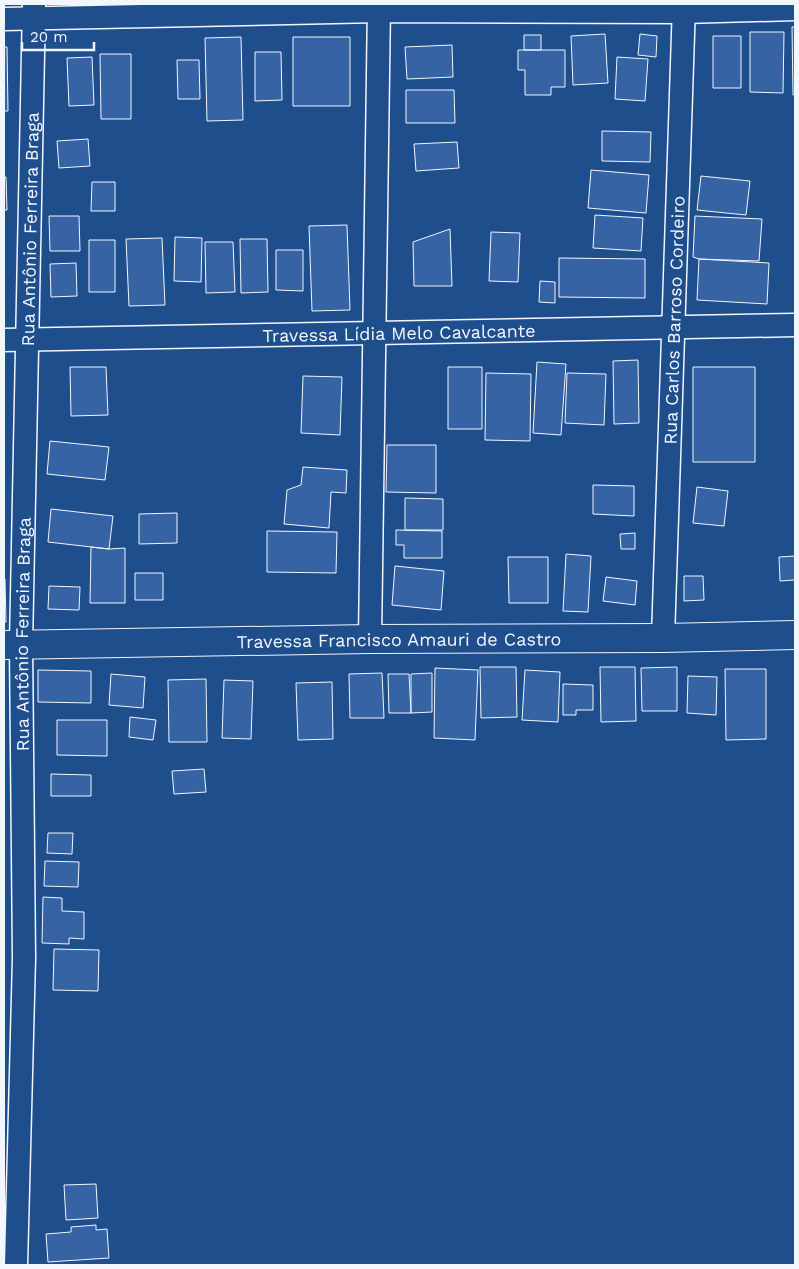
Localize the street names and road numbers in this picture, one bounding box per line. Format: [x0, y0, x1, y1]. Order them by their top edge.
street label: Rua Antônio Ferreira Braga [17, 112, 42, 346]
street label: Rua Carlos Barroso Cordeiro [659, 195, 688, 445]
street label: Travessa Lídia Melo Cavalcante [262, 319, 536, 346]
street label: Rua Antônio Ferreira Braga [11, 517, 34, 751]
street label: Travessa Francisco Amauri de Castro [236, 628, 561, 652]

